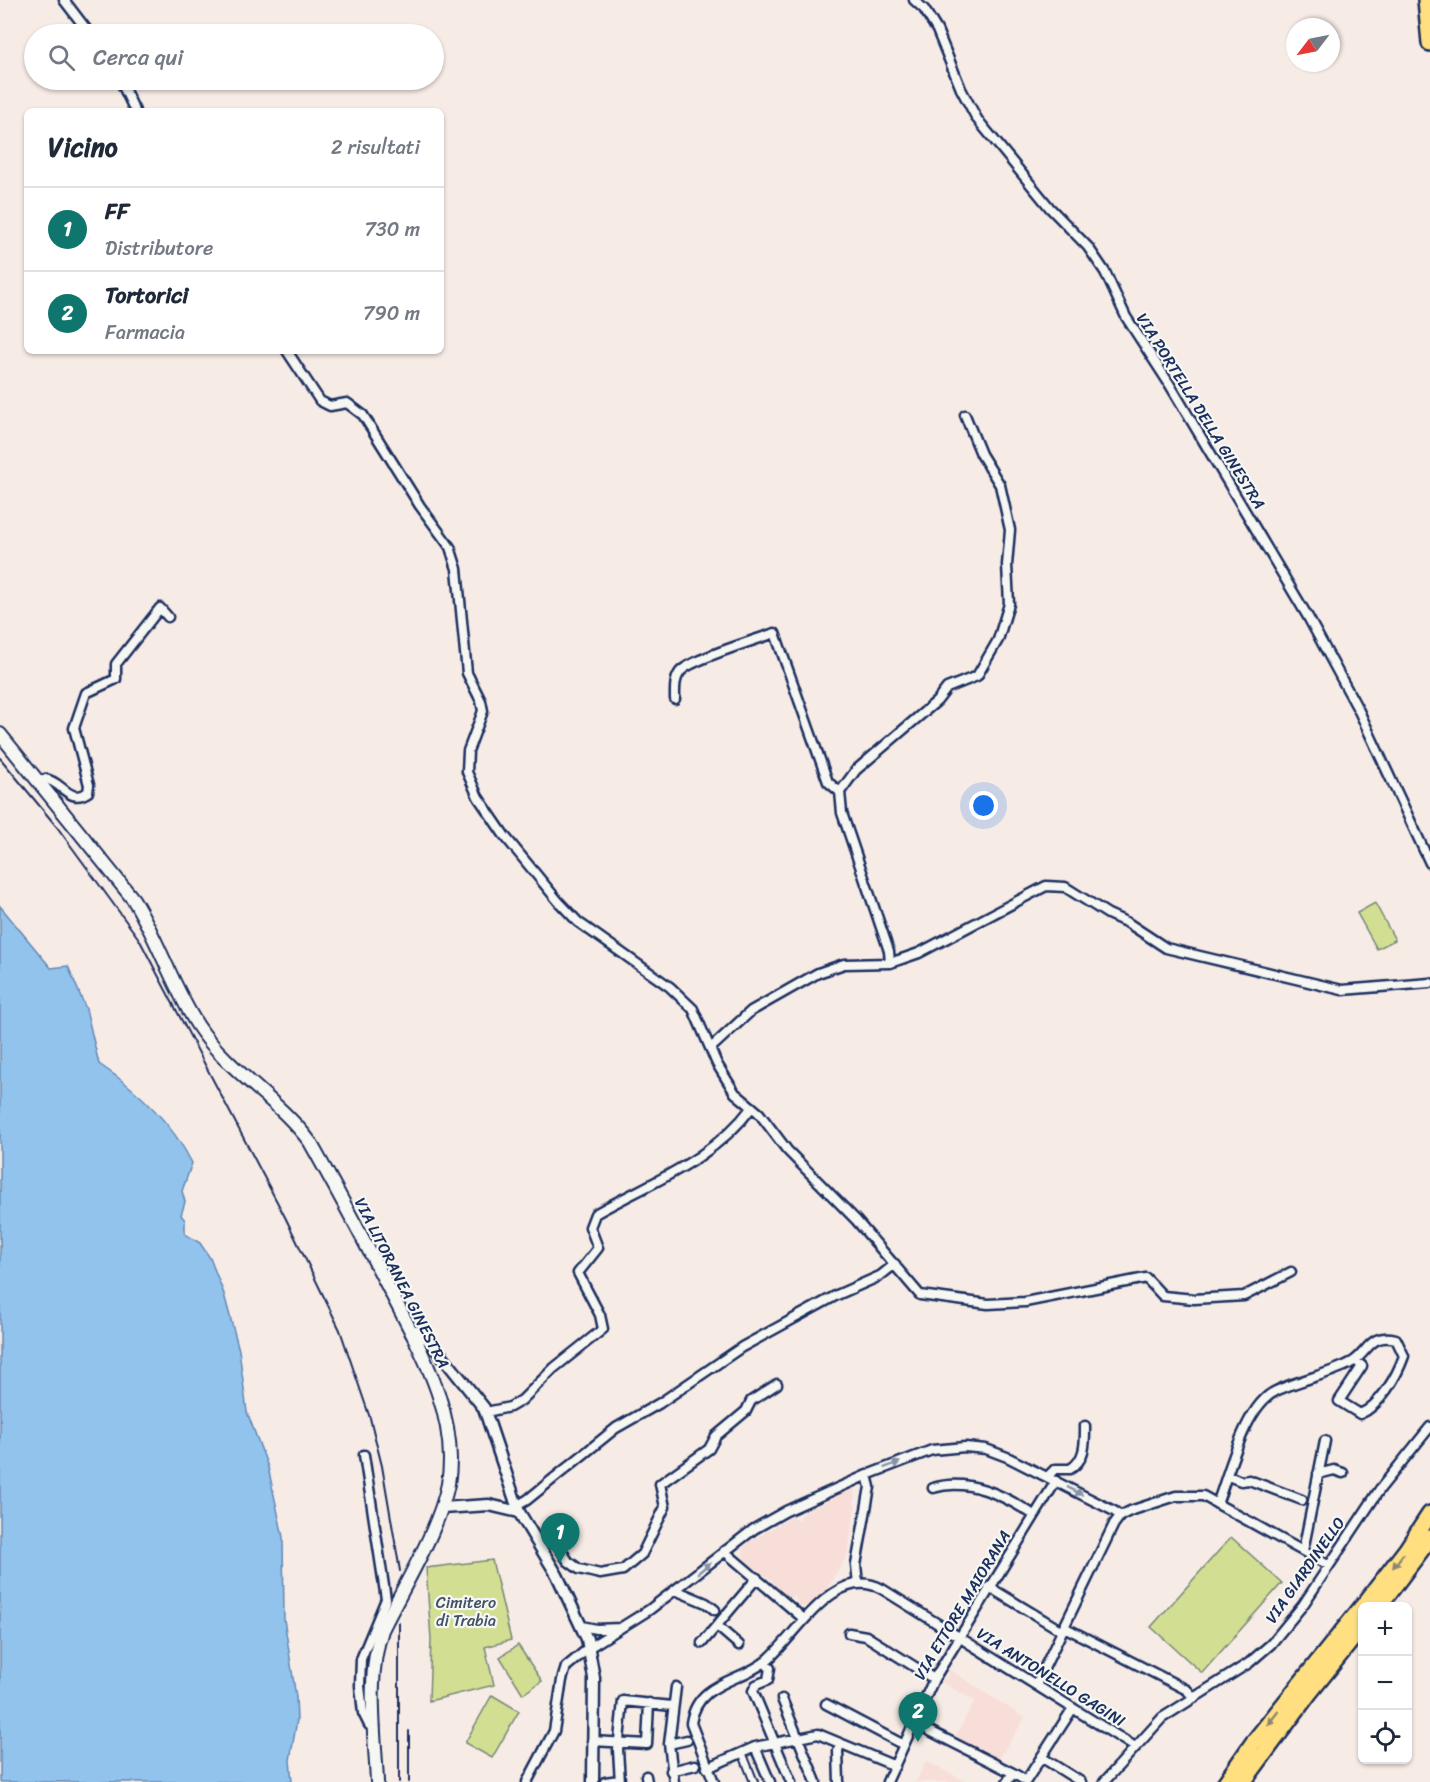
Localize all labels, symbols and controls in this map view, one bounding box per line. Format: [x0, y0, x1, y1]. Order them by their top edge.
north arrow [1286, 18, 1340, 72]
search box [24, 24, 444, 90]
text: Cerca qui [93, 38, 183, 77]
icon: search [45, 41, 78, 74]
text: Vicino [48, 124, 118, 170]
text: 2 risultati [331, 130, 420, 165]
text: FF [105, 192, 129, 231]
text: 1 [63, 212, 72, 247]
text: 730 m [364, 212, 420, 247]
text: Distributore [105, 231, 213, 266]
text: Tortorici [105, 276, 188, 315]
text: 2 [62, 296, 73, 331]
text: 790 m [363, 296, 420, 331]
street label: VIA PORTELLA DELLA GINESTRA [1128, 307, 1274, 515]
text: Farmacia [105, 315, 185, 350]
your location [969, 791, 998, 820]
street label: VIA LITORANEA GINESTRA [346, 1192, 458, 1374]
one-way arrow [884, 1460, 902, 1470]
one-way arrow [1066, 1485, 1084, 1495]
street label: VIA GIARDINELLO [1257, 1510, 1353, 1630]
pin: 1 [540, 1514, 580, 1563]
street label: VIA ETTORE MAIORANA [905, 1524, 1019, 1686]
one-way arrow [1393, 1554, 1405, 1569]
one-way arrow [696, 1561, 712, 1574]
park label: Cimitero di Trabia [436, 1588, 496, 1635]
map controls [1358, 1602, 1412, 1764]
button: + [1358, 1602, 1412, 1656]
street label: VIA ANTONELLO GAGINI [971, 1619, 1131, 1735]
button: − [1358, 1656, 1412, 1710]
pin: 2 [898, 1692, 938, 1742]
button: locate [1358, 1710, 1412, 1764]
one-way arrow [1268, 1711, 1280, 1726]

